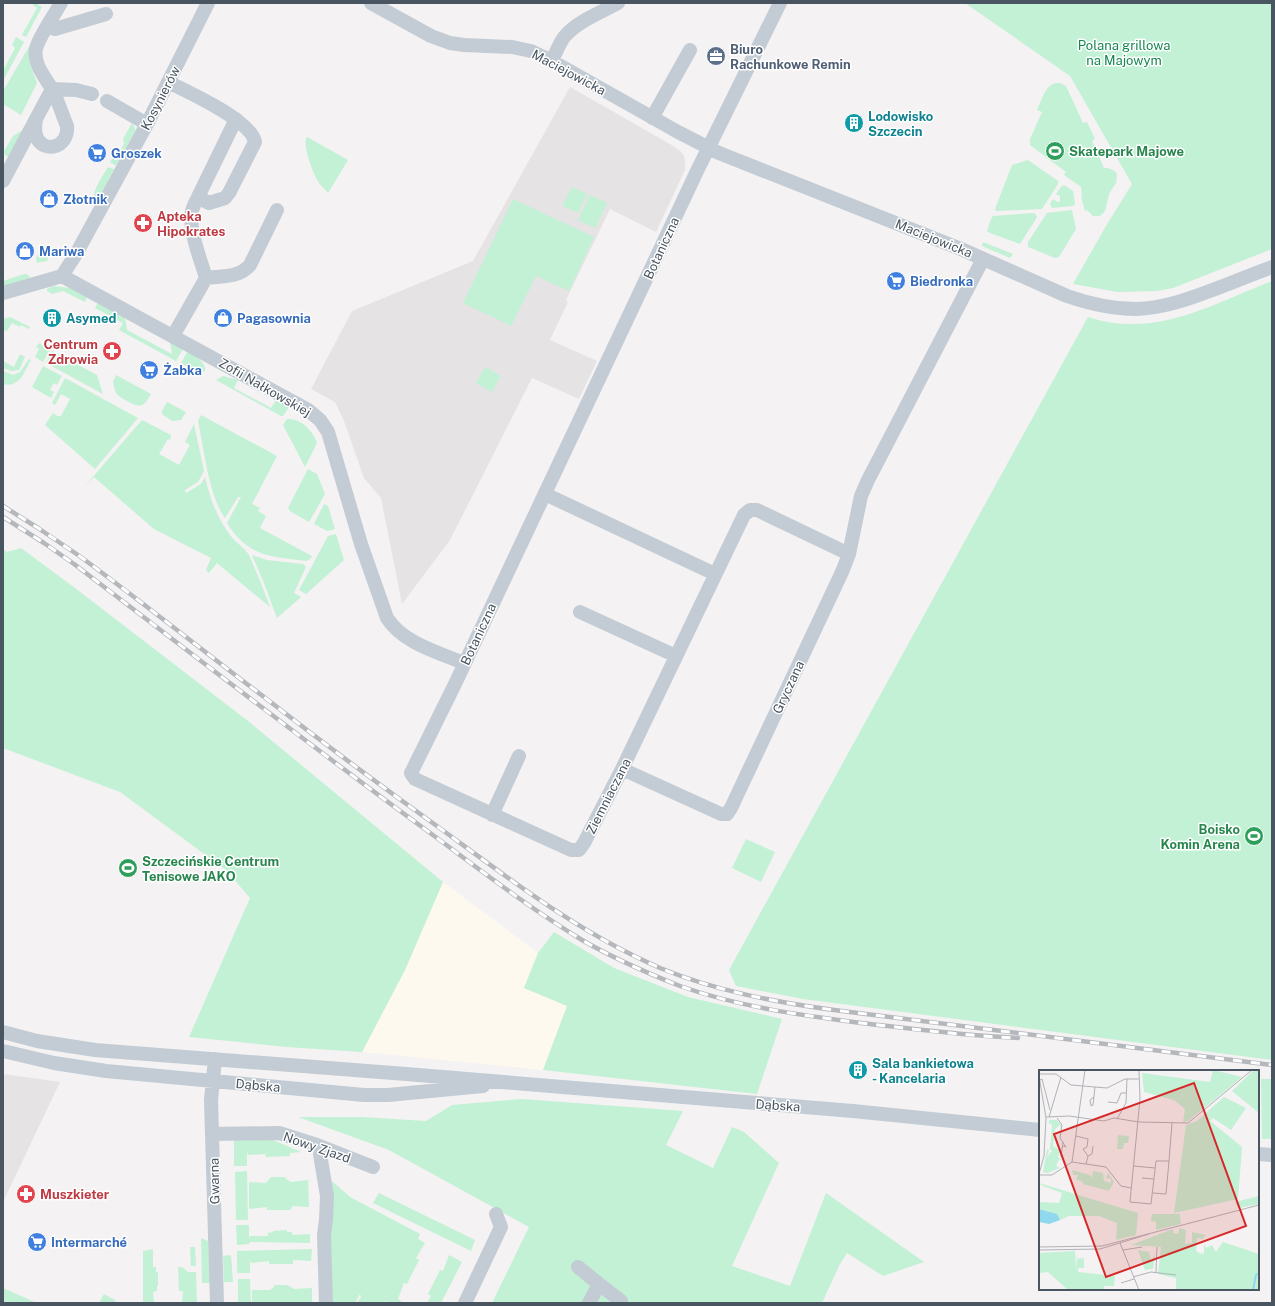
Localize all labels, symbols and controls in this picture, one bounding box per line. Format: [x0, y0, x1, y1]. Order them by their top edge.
park label: Polana grillowa na Majowym [1078, 38, 1170, 68]
place label: Biuro Rachunkowe Remin [730, 42, 851, 72]
office icon: Biuro Rachunkowe Remin [705, 45, 727, 67]
street label: Maciejowicka [529, 47, 608, 98]
street label: Kosynierów [138, 64, 183, 133]
place label: Lodowisko Szczecin [868, 109, 933, 139]
building icon: Lodowisko Szczecin [843, 112, 865, 134]
sports icon: Skatepark Majowe [1044, 140, 1066, 162]
supermarket icon: Groszek [86, 142, 108, 164]
place label: Skatepark Majowe [1069, 144, 1184, 159]
place label: Groszek [111, 146, 162, 161]
shop icon: Złotnik [38, 188, 60, 210]
place label: Złotnik [63, 192, 108, 207]
place label: Apteka Hipokrates [157, 209, 225, 239]
pharmacy icon: Apteka Hipokrates [132, 212, 154, 234]
street label: Botaniczna [641, 215, 682, 282]
street label: Maciejowicka [893, 216, 974, 261]
shop icon: Mariwa [14, 240, 36, 262]
place label: Mariwa [39, 244, 84, 259]
supermarket icon: Biedronka [885, 270, 907, 292]
place label: Biedronka [910, 274, 973, 289]
building icon: Asymed [41, 307, 63, 329]
shop icon: Pagasownia [212, 307, 234, 329]
place label: Asymed [66, 311, 117, 326]
place label: Pagasownia [237, 311, 311, 326]
place label: Centrum Zdrowia [43, 337, 98, 367]
pharmacy icon: Centrum Zdrowia [101, 340, 123, 362]
street label: Zofii Nałkowskiej [216, 355, 313, 420]
supermarket icon: Żabka [138, 359, 160, 381]
place label: Żabka [163, 362, 202, 378]
street label: Botaniczna [458, 601, 499, 668]
street label: Gryczana [770, 658, 807, 716]
street label: Ziemniaczana [583, 756, 634, 837]
place label: Boisko Komin Arena [1161, 822, 1240, 852]
sports icon: Boisko Komin Arena [1243, 825, 1265, 847]
place label: Szczecińskie Centrum Tenisowe JAKO [142, 854, 279, 884]
sports icon: Szczecińskie Centrum Tenisowe JAKO [117, 857, 139, 879]
place label: Sala bankietowa - Kancelaria [872, 1056, 974, 1086]
building icon: Sala bankietowa - Kancelaria [847, 1059, 869, 1081]
inset map [1039, 1070, 1259, 1290]
street label: Dąbska [235, 1076, 281, 1095]
street label: Dąbska [755, 1096, 801, 1115]
street label: Nowy Zjazd [281, 1129, 352, 1166]
street label: Gwarna [207, 1158, 222, 1204]
pharmacy icon: Muszkieter [15, 1183, 37, 1205]
place label: Muszkieter [40, 1187, 110, 1202]
supermarket icon: Intermarché [26, 1231, 48, 1253]
place label: Intermarché [51, 1235, 127, 1250]

